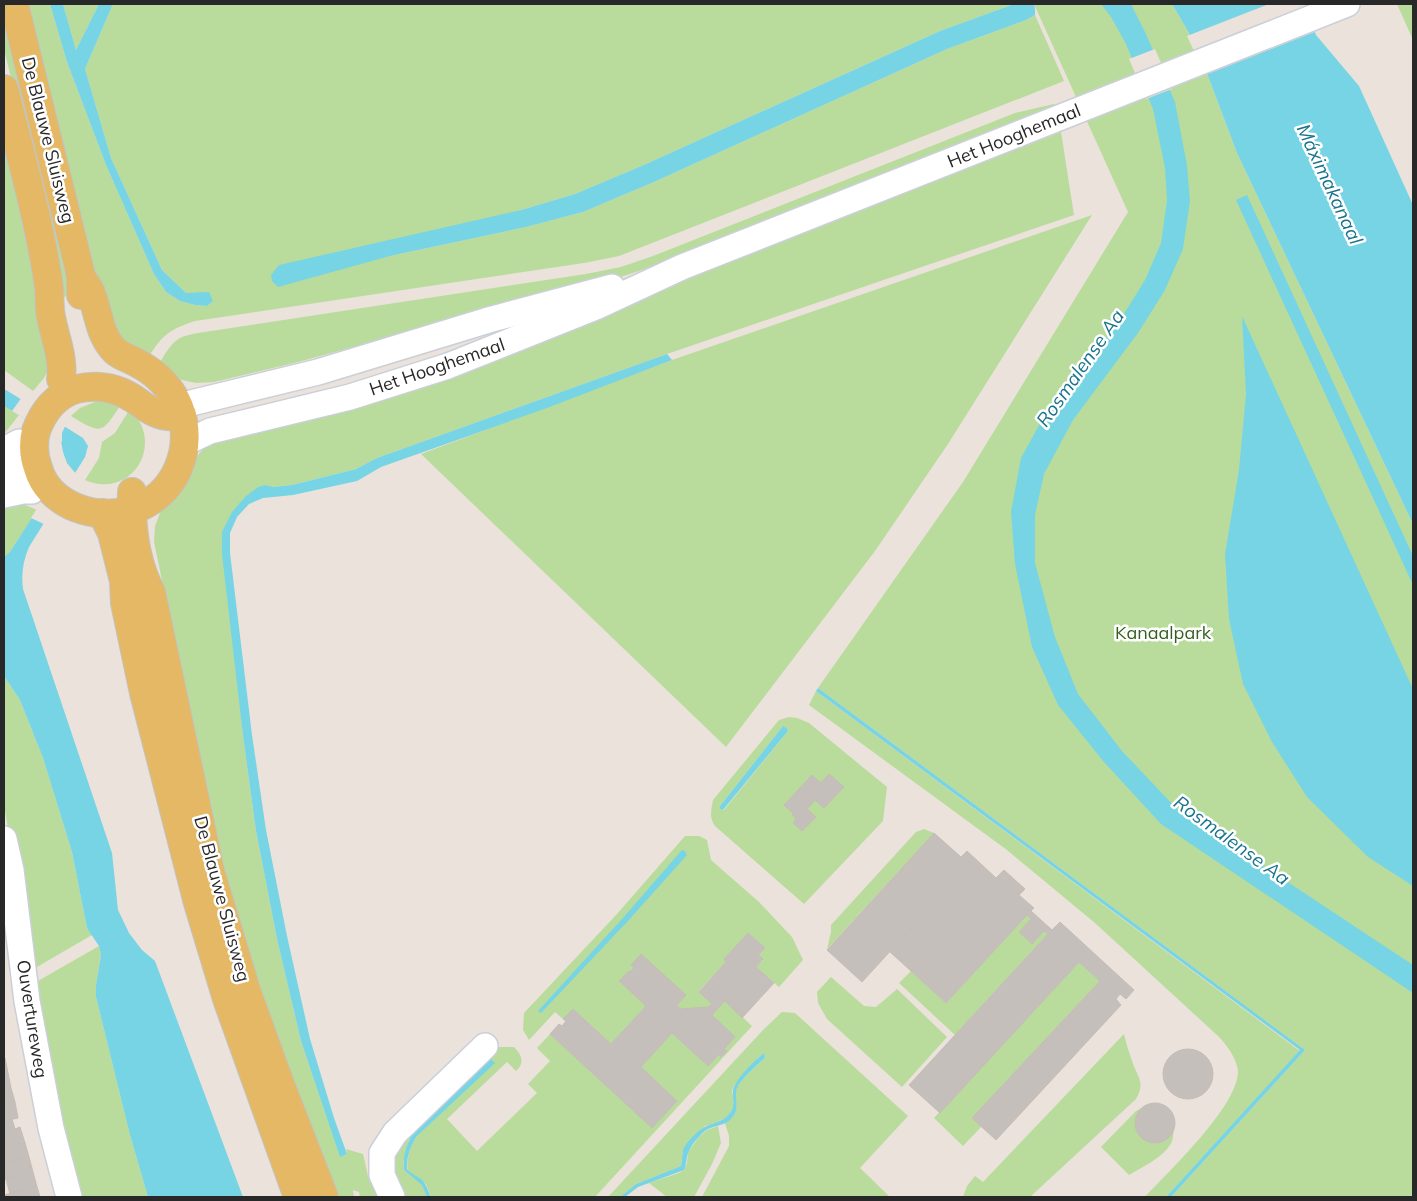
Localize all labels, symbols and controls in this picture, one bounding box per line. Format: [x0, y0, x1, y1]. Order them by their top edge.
street label: De Blauwe Sluisweg [17, 54, 80, 225]
street label: Het Hooghemaal [944, 98, 1084, 173]
water label: Máximakanaal [1292, 120, 1369, 248]
water label: Rosmalense Aa [1031, 305, 1129, 431]
street label: Het Hooghemaal [366, 333, 508, 400]
park label: Kanaalpark [1115, 621, 1212, 644]
water label: Rosmalense Aa [1169, 790, 1295, 890]
street label: De Blauwe Sluisweg [189, 813, 256, 984]
street label: Ouvertureweg [12, 958, 53, 1080]

